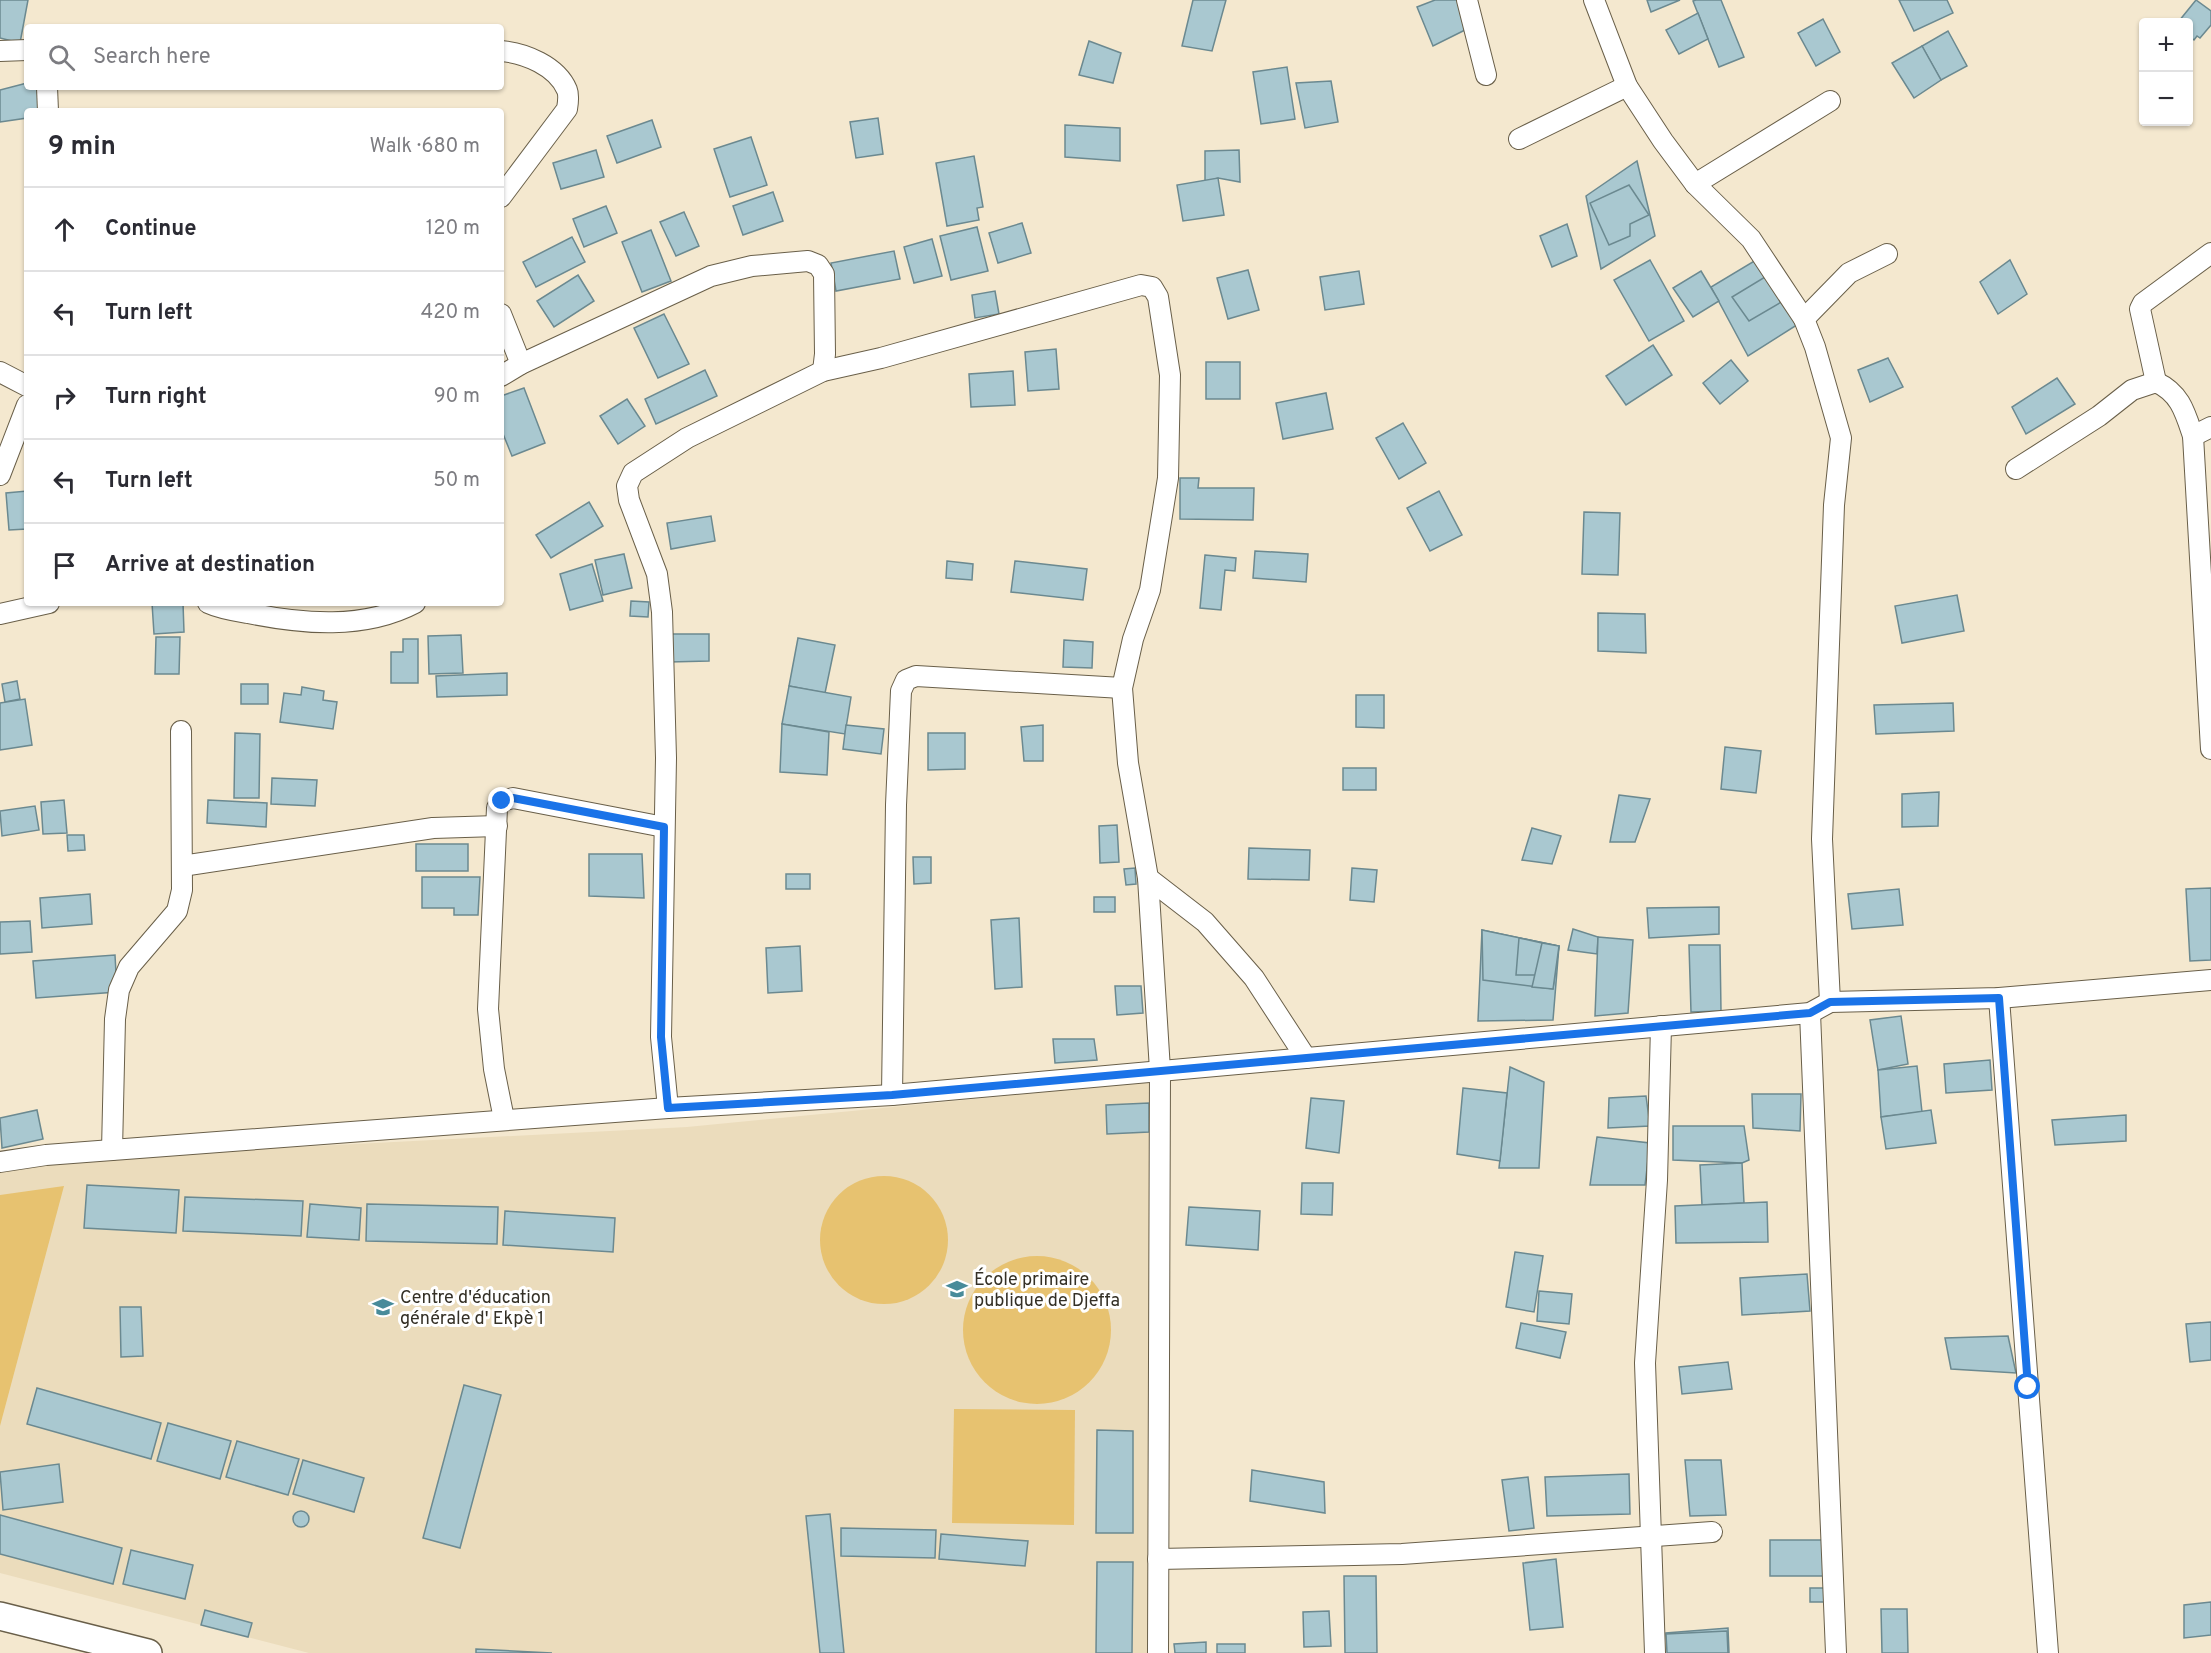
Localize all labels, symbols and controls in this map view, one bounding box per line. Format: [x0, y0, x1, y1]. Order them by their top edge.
map controls [2139, 18, 2193, 126]
button: + [2139, 18, 2193, 72]
search box [24, 24, 504, 90]
icon: search [45, 41, 78, 74]
text: Search here [93, 44, 211, 71]
button: − [2139, 72, 2193, 126]
text: 9 min [48, 131, 116, 164]
text: Walk · 680 m [369, 134, 480, 160]
icon: ahead [48, 213, 81, 246]
text: Continue [105, 216, 196, 243]
text: 120 m [426, 216, 480, 242]
icon: left [48, 297, 81, 330]
text: Turn left [105, 300, 193, 327]
text: 420 m [421, 300, 480, 326]
icon: right [48, 381, 81, 414]
text: Turn right [105, 384, 207, 411]
text: 90 m [434, 384, 480, 410]
icon: left [48, 465, 81, 498]
text: Turn left [105, 468, 193, 495]
text: 50 m [433, 468, 480, 494]
icon: arrive [48, 549, 81, 582]
text: Arrive at destination [105, 552, 315, 579]
route end [488, 787, 514, 813]
place label: École primaire publique de Djeffa [974, 1267, 1120, 1313]
school or university icon: École primaire publique de Djeffa [945, 1277, 969, 1301]
place label: Centre d'éducation générale d' Ekpè 1 [400, 1287, 551, 1331]
school or university icon: Centre d'éducation générale d' Ekpè 1 [371, 1295, 395, 1319]
route start [2014, 1373, 2040, 1399]

